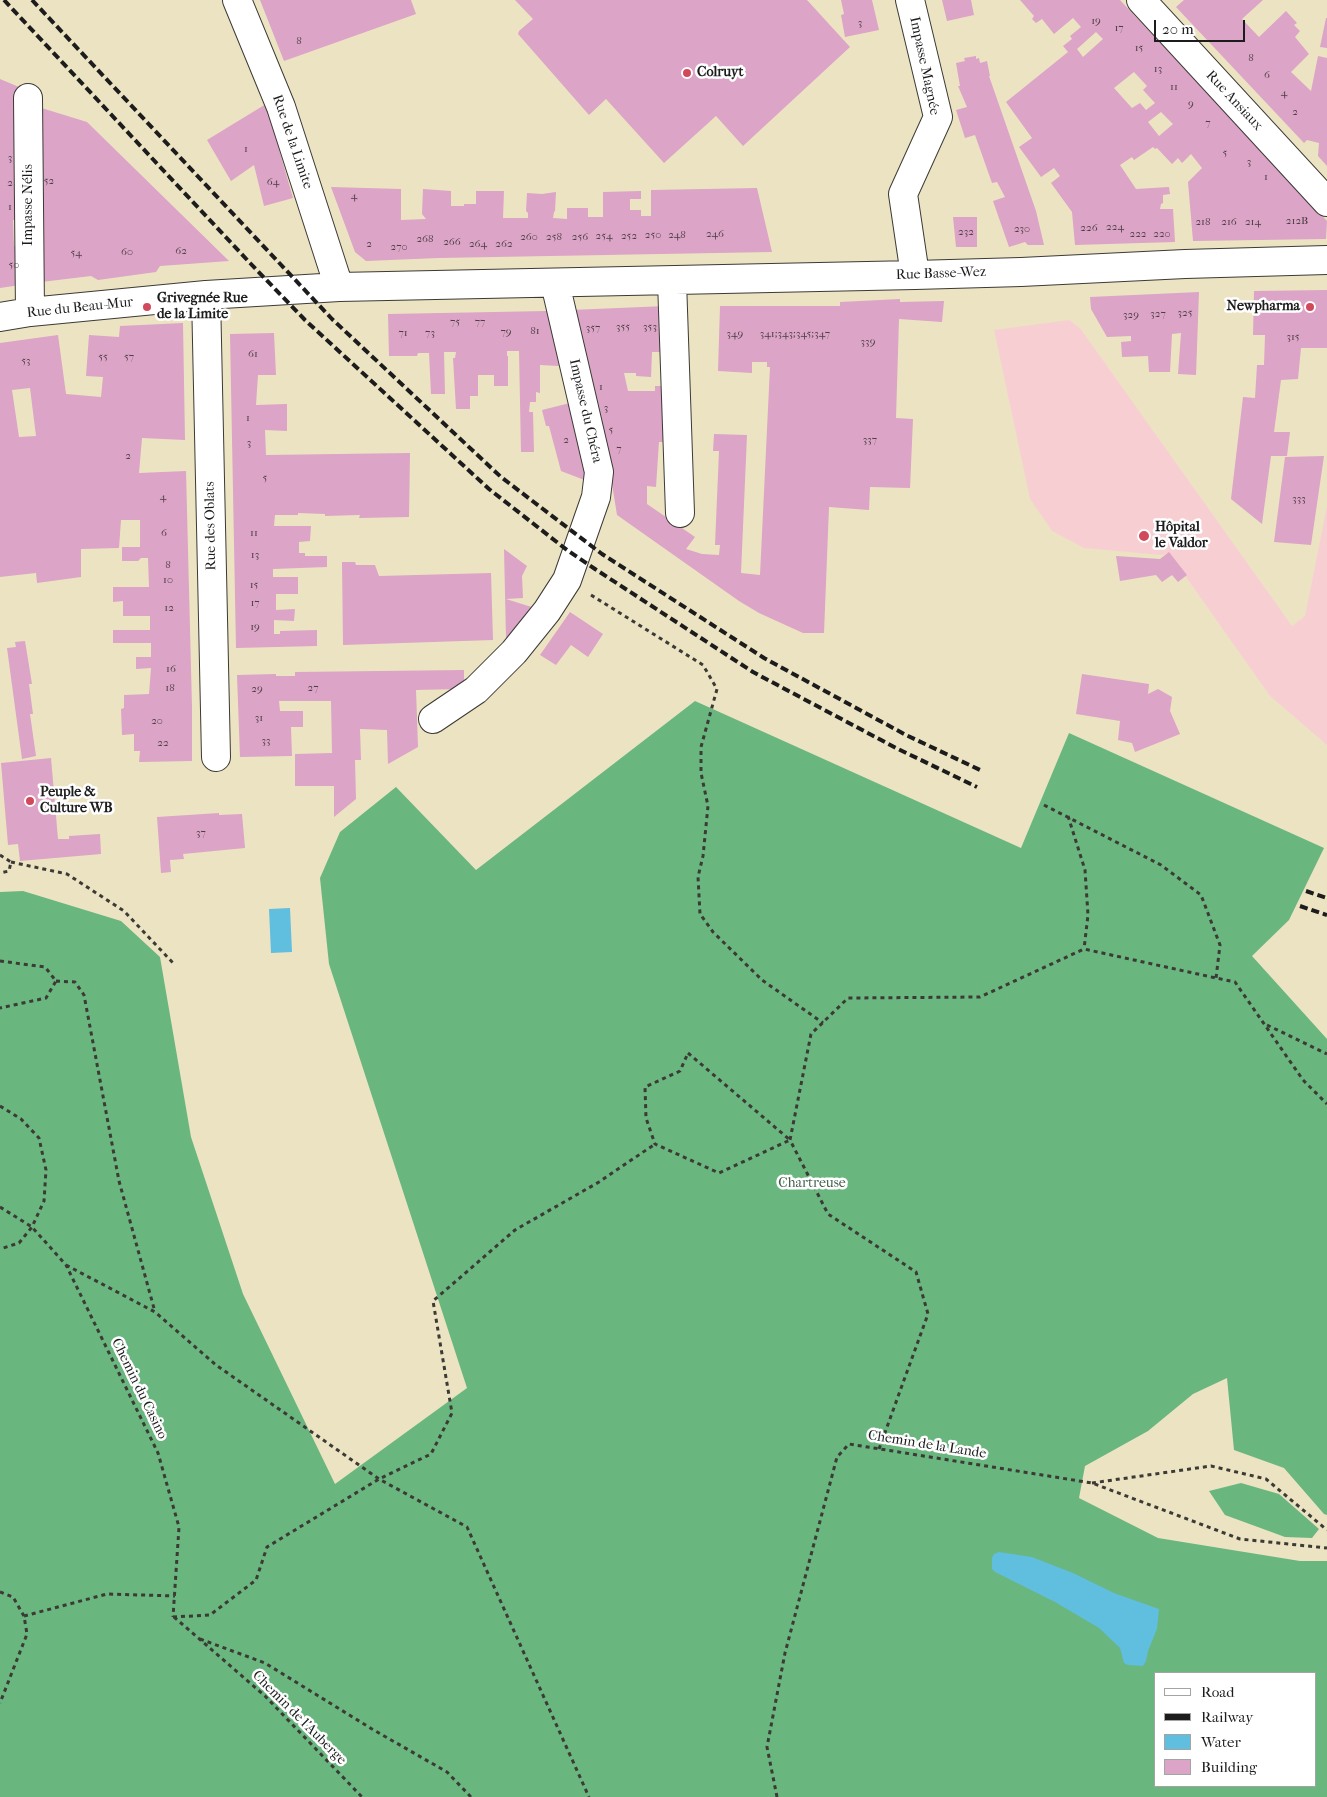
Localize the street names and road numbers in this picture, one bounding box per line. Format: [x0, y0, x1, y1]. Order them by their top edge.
street label: Impasse Magnée [905, 15, 943, 117]
street label: Rue Ansiaux [1202, 68, 1266, 134]
street label: Rue de la Limite [268, 93, 316, 191]
street label: Impasse Nélis [21, 164, 37, 246]
street label: Rue Basse-Wez [896, 264, 986, 284]
street label: Rue du Beau-Mur [26, 294, 134, 322]
street label: Impasse du Chéra [565, 357, 605, 465]
street label: Rue des Oblats [202, 481, 220, 571]
street label: Chemin du Casino [107, 1336, 171, 1442]
street label: Chemin de la Lande [867, 1427, 987, 1463]
street label: Chemin de l'Auberge [248, 1667, 350, 1769]

